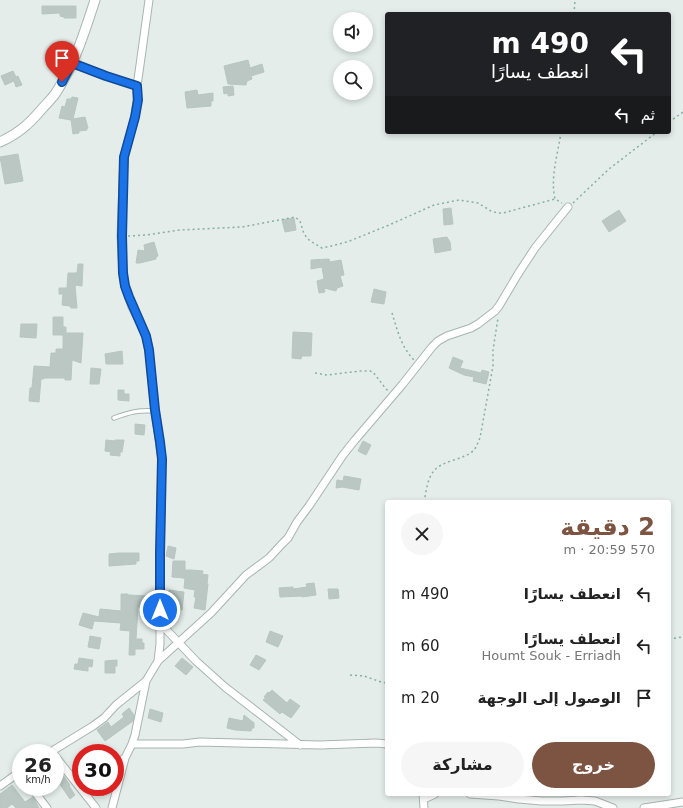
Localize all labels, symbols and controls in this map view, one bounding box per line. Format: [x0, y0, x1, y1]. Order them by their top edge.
map controls [333, 12, 373, 100]
button: sound [333, 12, 373, 52]
text: 490 m [492, 27, 589, 60]
icon: left [603, 28, 655, 80]
pin [45, 41, 79, 82]
icon: arrive [51, 47, 73, 69]
button: search [333, 60, 373, 100]
text: انعطف يسارًا [491, 61, 589, 82]
icon: left [611, 104, 633, 126]
text: ثم [641, 106, 655, 124]
button: close [401, 513, 443, 555]
text: 2 دقيقة [560, 513, 655, 541]
text: 570 m · 20:59 [564, 542, 655, 557]
icon: left [633, 583, 655, 605]
text: 490 m [401, 585, 449, 603]
text: انعطف يسارًا [524, 585, 621, 603]
position arrow [139, 589, 181, 631]
text: انعطف يسارًا [524, 630, 621, 648]
icon: left [633, 635, 655, 657]
text: 60 m [401, 637, 440, 655]
text: Houmt Souk - Erriadh [481, 648, 621, 663]
icon: arrive [633, 687, 655, 709]
text: 20 m [401, 689, 440, 707]
text: الوصول إلى الوجهة [478, 689, 621, 707]
button: مشاركة [401, 742, 524, 788]
button: خروج [532, 742, 655, 788]
speed limit sign: 30 [72, 744, 124, 796]
text: 26 [24, 753, 52, 777]
text: km/h [25, 774, 51, 785]

